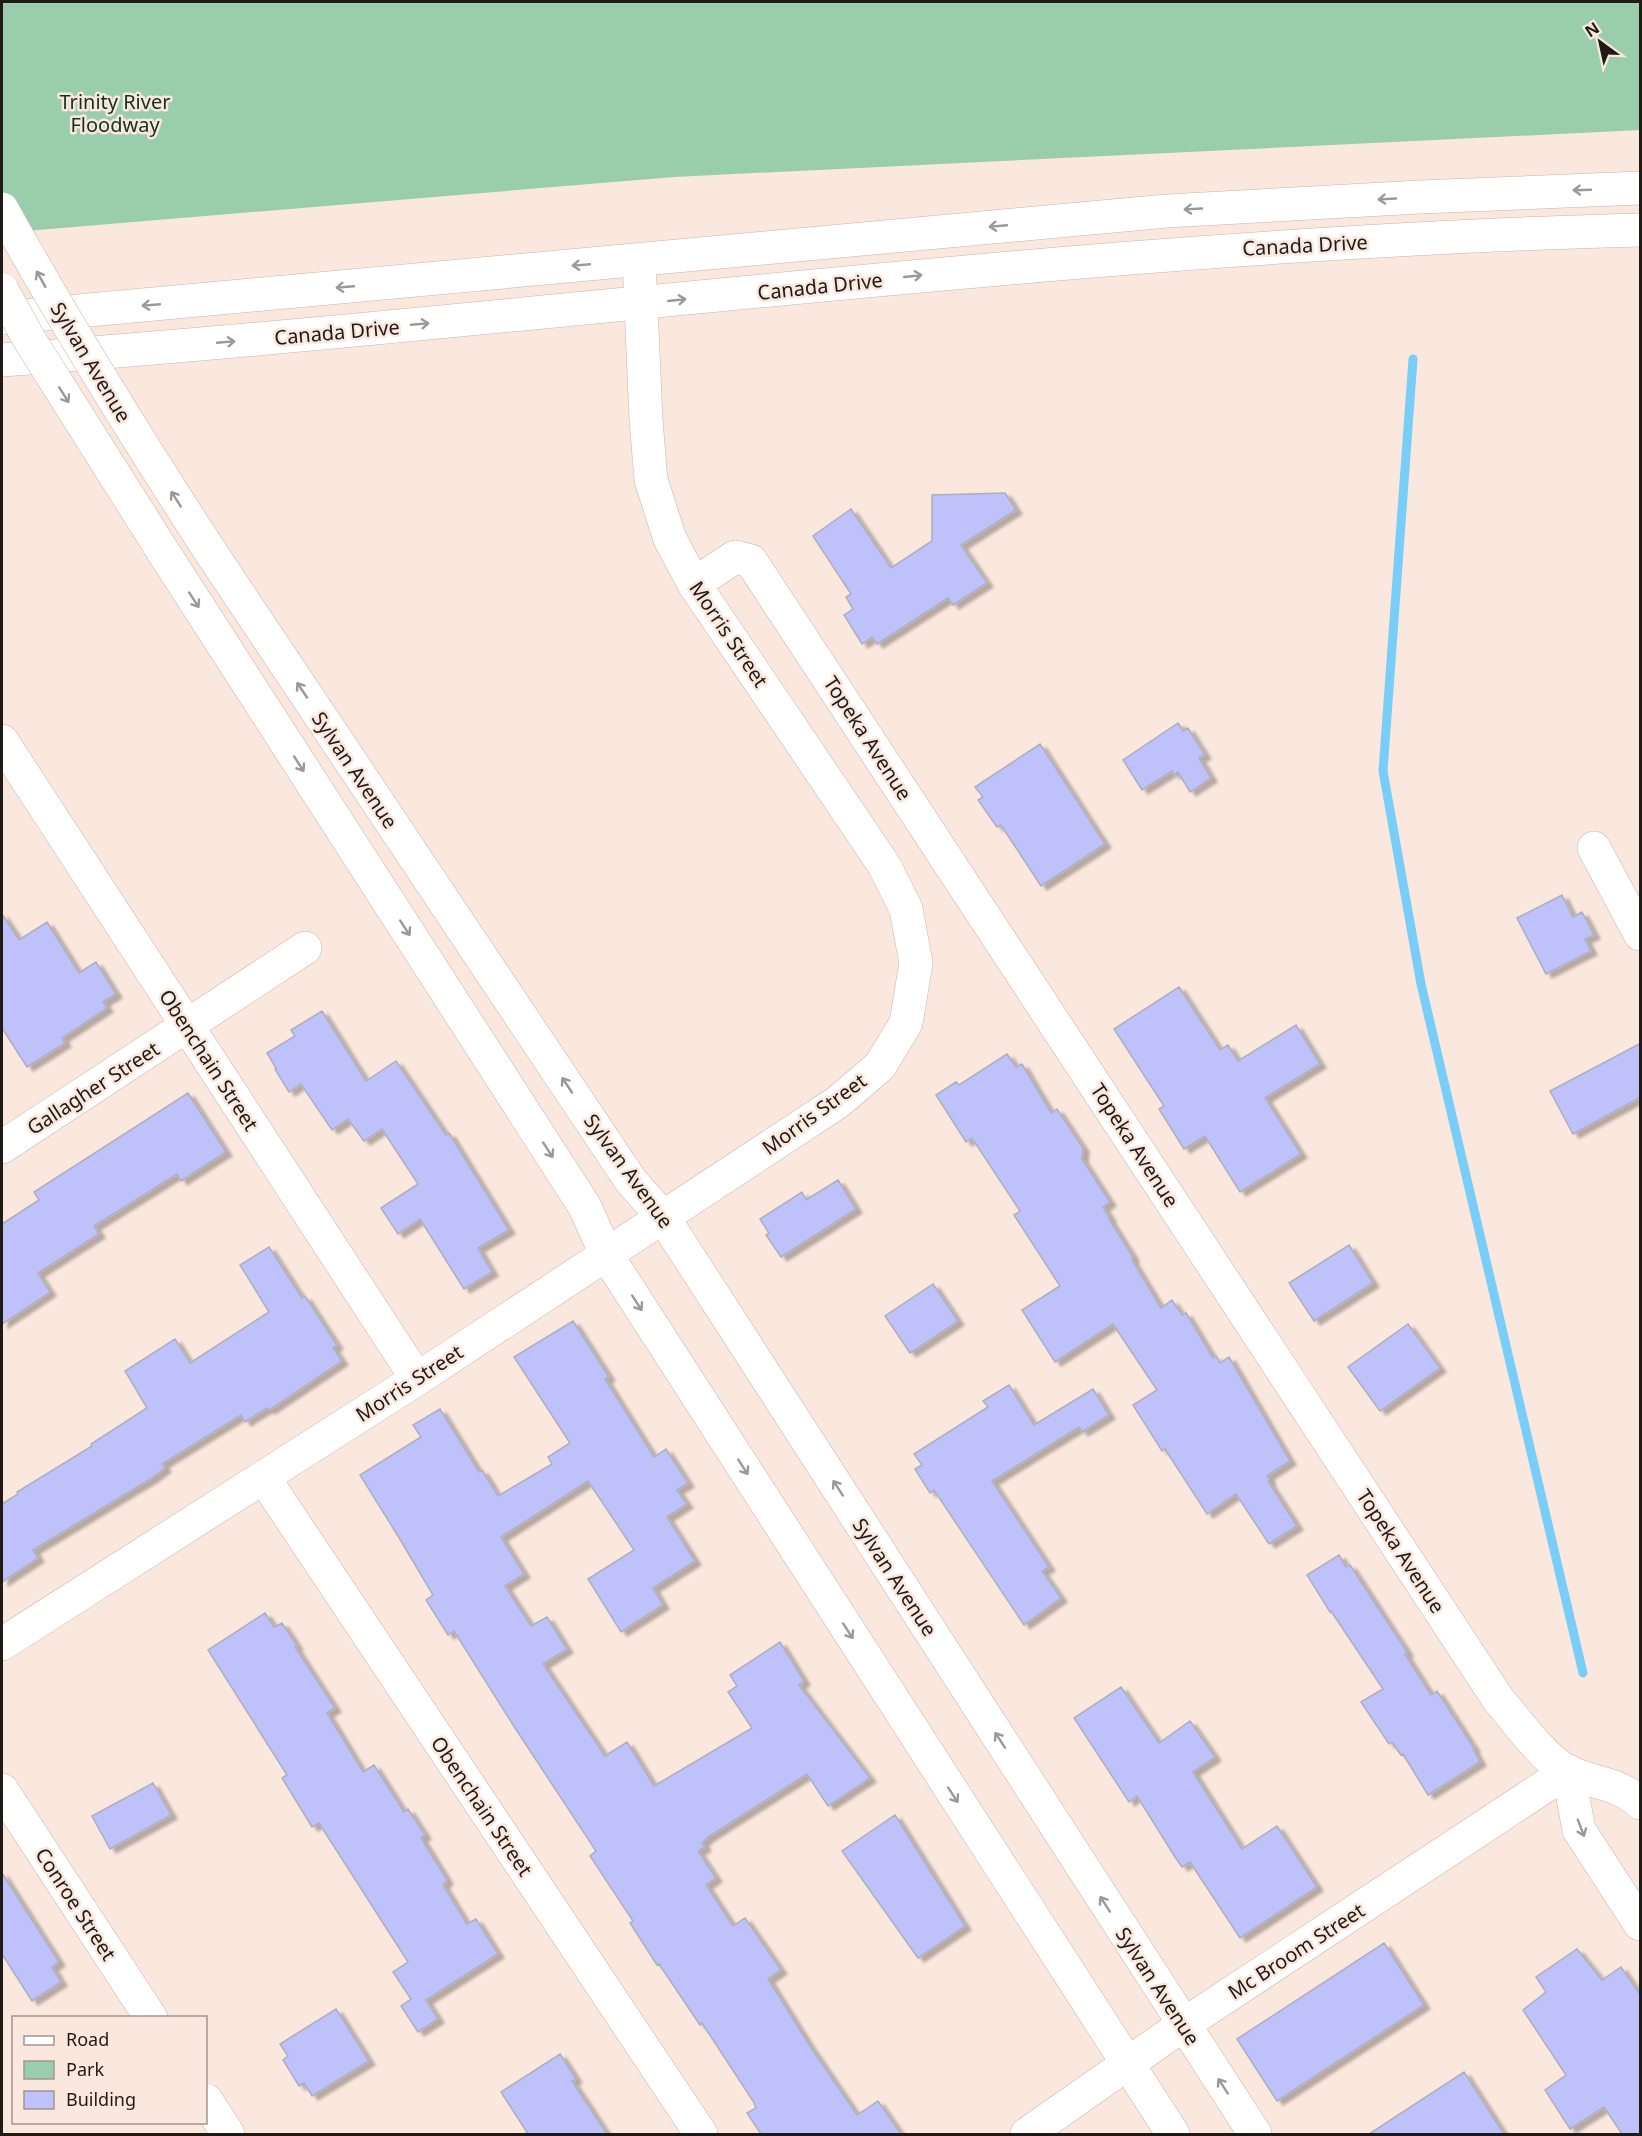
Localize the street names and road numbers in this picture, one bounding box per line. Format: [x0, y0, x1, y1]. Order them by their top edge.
street label: Canada Drive [1242, 228, 1368, 262]
street label: Canada Drive [756, 266, 884, 306]
street label: Sylvan Avenue [45, 297, 137, 427]
street label: Canada Drive [273, 313, 401, 351]
street label: Morris Street [684, 576, 774, 692]
street label: Topeka Avenue [818, 671, 918, 805]
street label: Sylvan Avenue [306, 706, 404, 834]
street label: Obenchain Street [153, 984, 265, 1136]
street label: Gallagher Street [22, 1035, 164, 1141]
street label: Morris Street [756, 1067, 872, 1161]
street label: Topeka Avenue [1085, 1078, 1185, 1212]
street label: Sylvan Avenue [578, 1108, 680, 1234]
street label: Morris Street [350, 1338, 468, 1428]
street label: Topeka Avenue [1351, 1484, 1451, 1618]
street label: Sylvan Avenue [847, 1513, 943, 1641]
street label: Obenchain Street [425, 1731, 539, 1881]
street label: Conroe Street [29, 1842, 123, 1966]
street label: Mc Broom Street [1222, 1897, 1370, 2005]
street label: Sylvan Avenue [1110, 1922, 1206, 2050]

